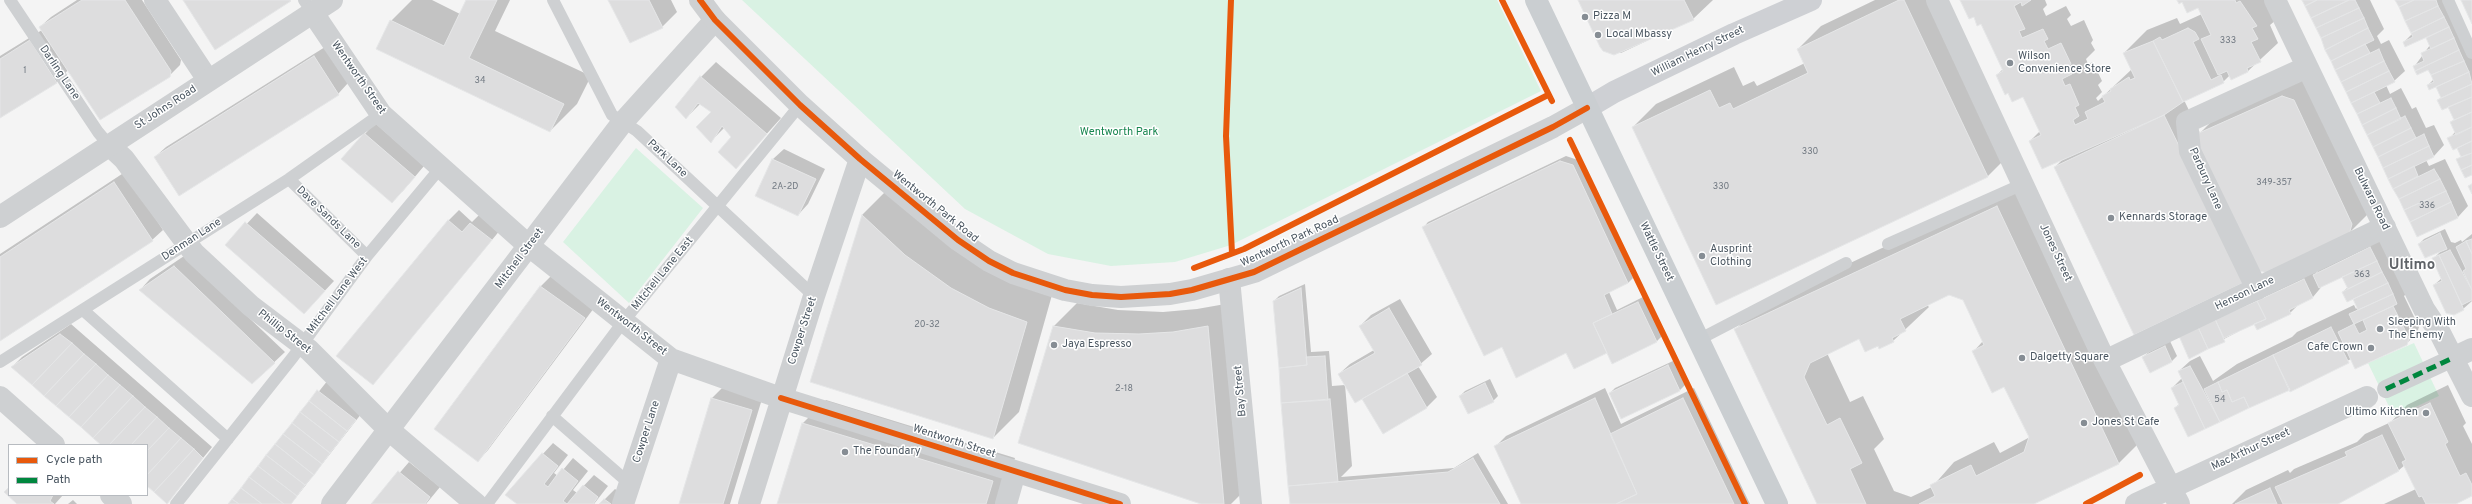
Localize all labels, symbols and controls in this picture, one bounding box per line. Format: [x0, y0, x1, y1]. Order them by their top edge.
place label: Pizza M [1593, 10, 1631, 24]
marker: Pizza M [1580, 12, 1590, 22]
street label: William Henry Street [1649, 24, 1747, 80]
place label: Local Mbassy [1606, 28, 1672, 42]
marker: Local Mbassy [1593, 30, 1603, 40]
house number: 333 [2220, 36, 2236, 46]
street label: Wentworth Street [328, 39, 388, 117]
street label: Darling Lane [36, 43, 82, 103]
place label: Wilson Convenience Store [2018, 50, 2111, 76]
marker: Wilson Convenience Store [2005, 58, 2015, 68]
house number: 1 [23, 66, 27, 76]
house number: 34 [474, 76, 486, 86]
street label: St Johns Road [133, 83, 199, 133]
park label: Wentworth Park [1080, 126, 1158, 140]
street label: Park Lane [644, 137, 690, 181]
street label: Parbury Lane [2185, 146, 2225, 212]
house number: 330 [1802, 147, 1818, 157]
street label: Bulwara Road [2350, 166, 2392, 232]
street label: Wentworth Park Road [889, 168, 981, 246]
house number: 349-357 [2256, 178, 2292, 188]
house number: 2A-2D [772, 182, 798, 192]
house number: 330 [1713, 182, 1729, 192]
street label: Dave Sands Lane [293, 184, 363, 252]
house number: 336 [2419, 201, 2435, 211]
place label: Kennards Storage [2119, 211, 2207, 225]
street label: Wentworth Park Road [1239, 213, 1341, 271]
marker: Kennards Storage [2106, 213, 2116, 223]
street label: Denman Lane [160, 216, 224, 264]
street label: Wattle Street [1636, 220, 1676, 284]
street label: Jones Street [2036, 222, 2074, 284]
street label: Mitchell Street [493, 226, 547, 292]
street label: Mitchell Lane East [629, 235, 697, 313]
place label: Ausprint Clothing [1710, 243, 1752, 269]
marker: Ausprint Clothing [1697, 251, 1707, 261]
street label: Mitchell Lane West [305, 255, 371, 337]
district label: Ultimo [2389, 257, 2435, 275]
house number: 363 [2354, 270, 2370, 280]
street label: Henson Lane [2213, 274, 2277, 314]
street label: Wentworth Street [593, 295, 669, 359]
street label: Cowper Street [786, 295, 820, 367]
street label: Phillip Street [255, 307, 313, 357]
place label: Sleeping With The Enemy [2388, 316, 2456, 342]
house number: 20-32 [914, 320, 940, 330]
marker: Sleeping With The Enemy [2375, 324, 2385, 334]
place label: Jaya Espresso [1062, 338, 1132, 352]
marker: Jaya Espresso [1049, 340, 1059, 350]
place label: Cafe Crown [2307, 341, 2363, 355]
marker: Cafe Crown [2366, 343, 2376, 353]
place label: Dalgetty Square [2030, 351, 2109, 365]
marker: Dalgetty Square [2017, 353, 2027, 363]
street label: Bay Street [1232, 365, 1250, 417]
house number: 2-18 [1115, 384, 1133, 394]
house number: 54 [2214, 395, 2226, 405]
street label: Cowper Lane [631, 399, 663, 465]
place label: Ultimo Kitchen [2344, 406, 2418, 420]
marker: Ultimo Kitchen [2421, 408, 2431, 418]
place label: Jones St Cafe [2092, 416, 2159, 430]
marker: Jones St Cafe [2079, 418, 2089, 428]
street label: Wentworth Street [911, 422, 997, 462]
street label: MacArthur Street [2209, 426, 2293, 474]
legend [8, 444, 148, 496]
place label: The Foundary [853, 445, 921, 459]
marker: The Foundary [840, 447, 850, 457]
text: Cycle path [46, 452, 103, 468]
text: Path [46, 472, 71, 488]

